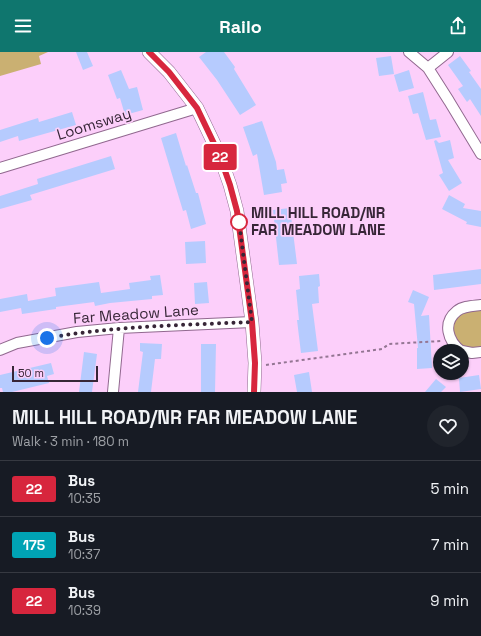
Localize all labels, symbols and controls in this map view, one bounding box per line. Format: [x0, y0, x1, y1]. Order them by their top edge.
icon: menu [12, 15, 34, 37]
text: Railo [219, 15, 262, 38]
icon: share [447, 15, 469, 37]
street label: Loomsway [54, 103, 133, 144]
line badge: 22 [202, 144, 238, 170]
text: 22 [212, 148, 228, 166]
place label: MILL HILL ROAD/NR FAR MEADOW LANE [251, 203, 385, 239]
marker: MILL HILL ROAD/NR FAR MEADOW LANE [230, 213, 248, 231]
street label: Far Meadow Lane [72, 300, 200, 327]
your location [37, 328, 57, 348]
map controls [433, 344, 469, 380]
button: layers [433, 344, 469, 380]
scale bar [12, 364, 98, 383]
text: 50 m [18, 366, 44, 380]
text: MILL HILL ROAD/NR FAR MEADOW LANE [12, 405, 357, 430]
button: heart [427, 405, 469, 447]
text: Walk · 3 min · 180 m [12, 433, 129, 450]
text: Bus [68, 471, 95, 490]
text: 5 min [430, 479, 469, 498]
text: 22 [26, 480, 42, 498]
text: 10:35 [68, 490, 101, 507]
text: Bus [68, 527, 95, 546]
text: 7 min [431, 535, 469, 554]
text: 175 [23, 536, 45, 554]
text: 10:37 [68, 546, 100, 563]
text: Bus [68, 583, 95, 602]
text: 9 min [430, 591, 469, 610]
text: 22 [26, 592, 42, 610]
text: 10:39 [68, 602, 101, 619]

